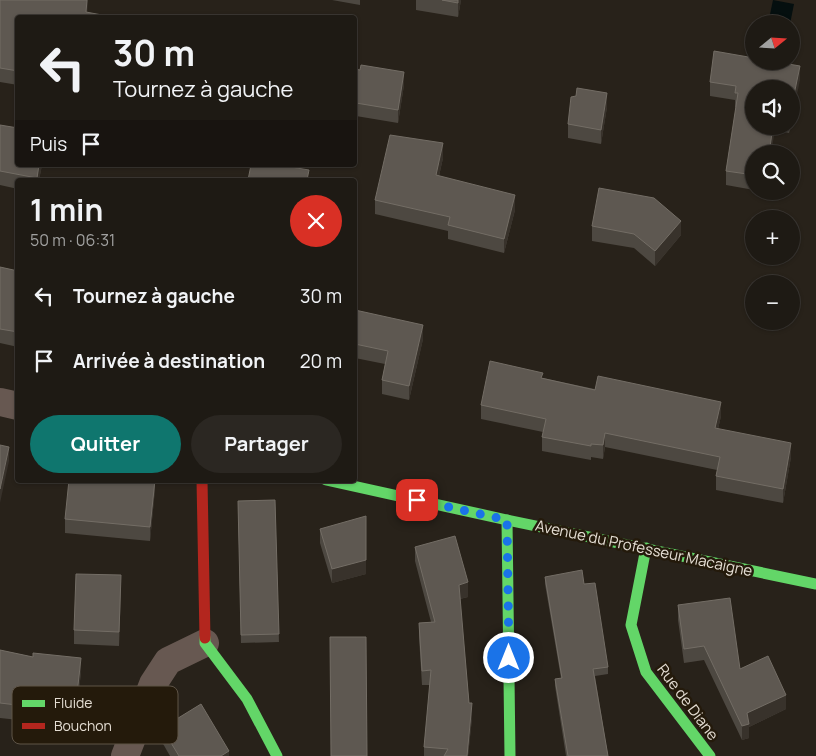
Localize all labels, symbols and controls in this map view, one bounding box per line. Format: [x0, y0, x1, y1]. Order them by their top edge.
north arrow [745, 15, 800, 70]
map controls [745, 15, 800, 330]
text: 30 m [113, 29, 195, 77]
icon: left [30, 35, 95, 100]
text: Tournez à gauche [113, 74, 293, 104]
button: sound [745, 80, 800, 135]
icon: arrive [77, 130, 105, 158]
text: Puis [30, 131, 67, 157]
button: search [745, 145, 800, 200]
text: 1 min [30, 189, 103, 230]
button: close [290, 195, 342, 247]
button: + [745, 210, 800, 265]
text: 50 m · 06:31 [30, 229, 115, 251]
button: − [745, 275, 800, 330]
icon: left [30, 282, 58, 310]
text: Tournez à gauche [73, 283, 235, 309]
text: 30 m [300, 283, 342, 309]
icon: arrive [30, 347, 58, 375]
text: Arrivée à destination [73, 348, 265, 374]
text: 20 m [300, 348, 342, 374]
button: Quitter [30, 415, 181, 473]
button: Partager [191, 415, 342, 473]
pin [396, 479, 438, 521]
icon: arrive [403, 486, 431, 514]
street label: Avenue du Professeur Macaigne [533, 515, 755, 581]
position arrow [482, 631, 534, 683]
street label: Rue de Diane [652, 660, 724, 745]
legend [12, 686, 178, 744]
text: Fluide [54, 693, 92, 712]
text: Bouchon [54, 716, 112, 735]

